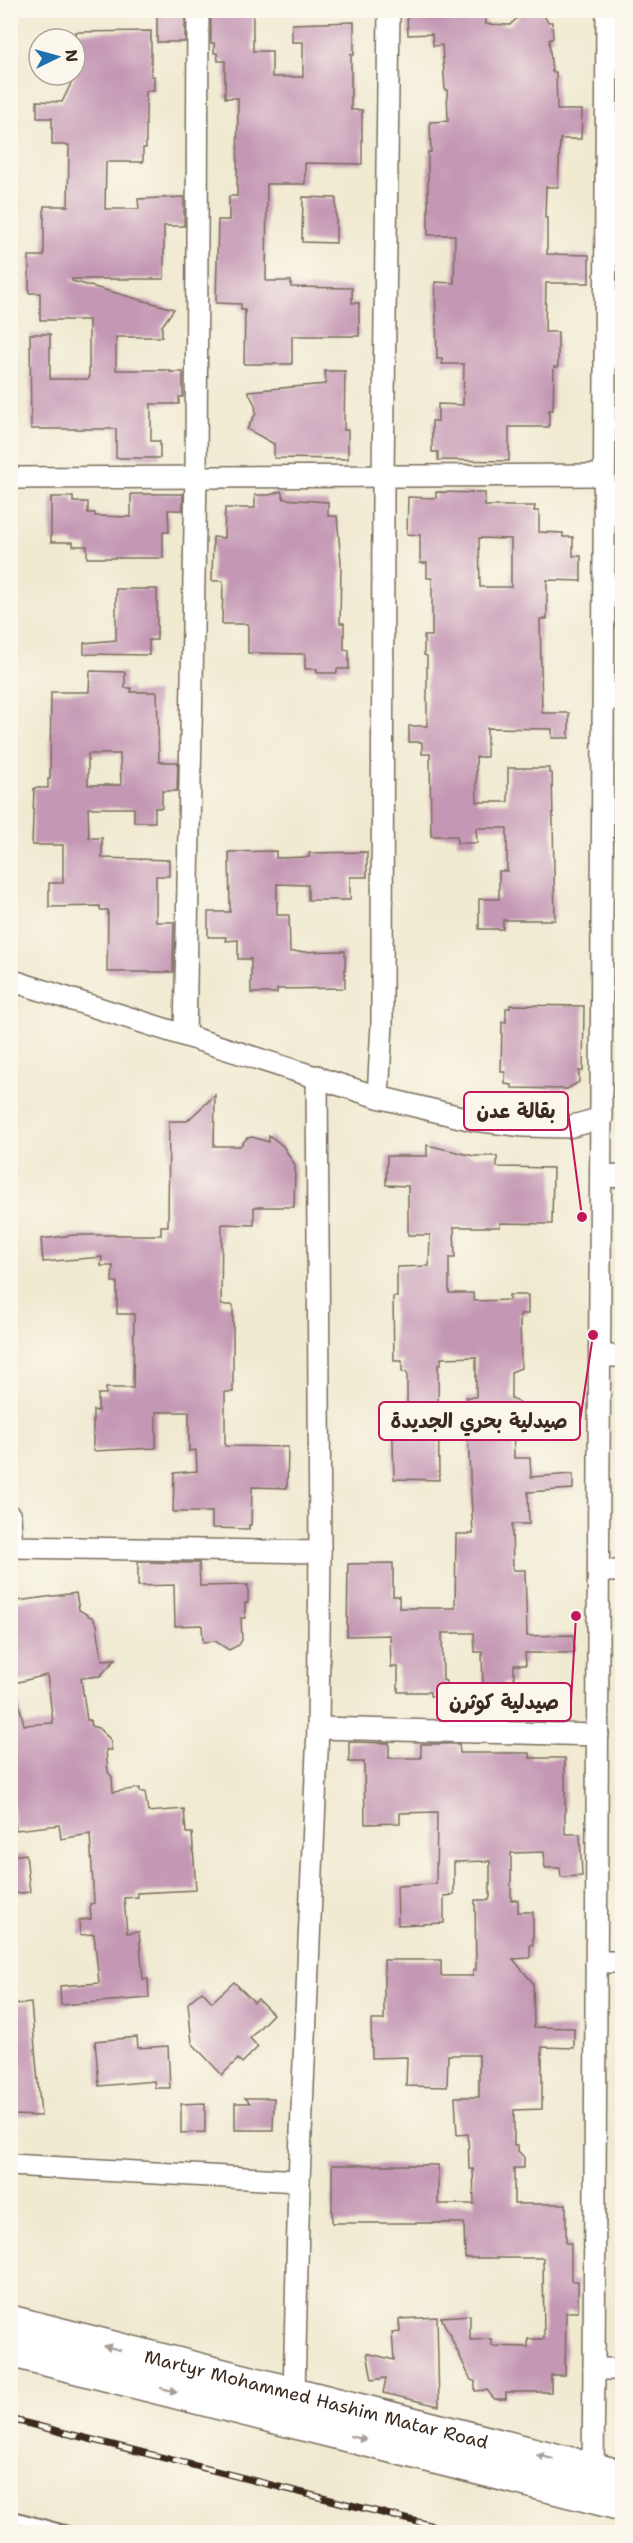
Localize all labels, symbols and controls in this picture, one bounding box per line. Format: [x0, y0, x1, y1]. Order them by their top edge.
north arrow [27, 27, 87, 87]
text: N [60, 49, 82, 63]
callout: بقالة عدن [464, 1092, 568, 1130]
text: بقالة عدن [476, 1098, 556, 1124]
callout: صيدلية بحري الجديدة [379, 1402, 580, 1440]
text: صيدلية بحري الجديدة [390, 1408, 568, 1437]
callout: صيدلية كوثرن [437, 1683, 571, 1721]
text: صيدلية كوثرن [449, 1689, 559, 1716]
one-way arrow [103, 2342, 121, 2352]
street label: Martyr Mohammed Hashim Matar Road [142, 2345, 491, 2455]
one-way arrow [160, 2386, 178, 2396]
one-way arrow [349, 2433, 367, 2443]
one-way arrow [536, 2452, 555, 2462]

